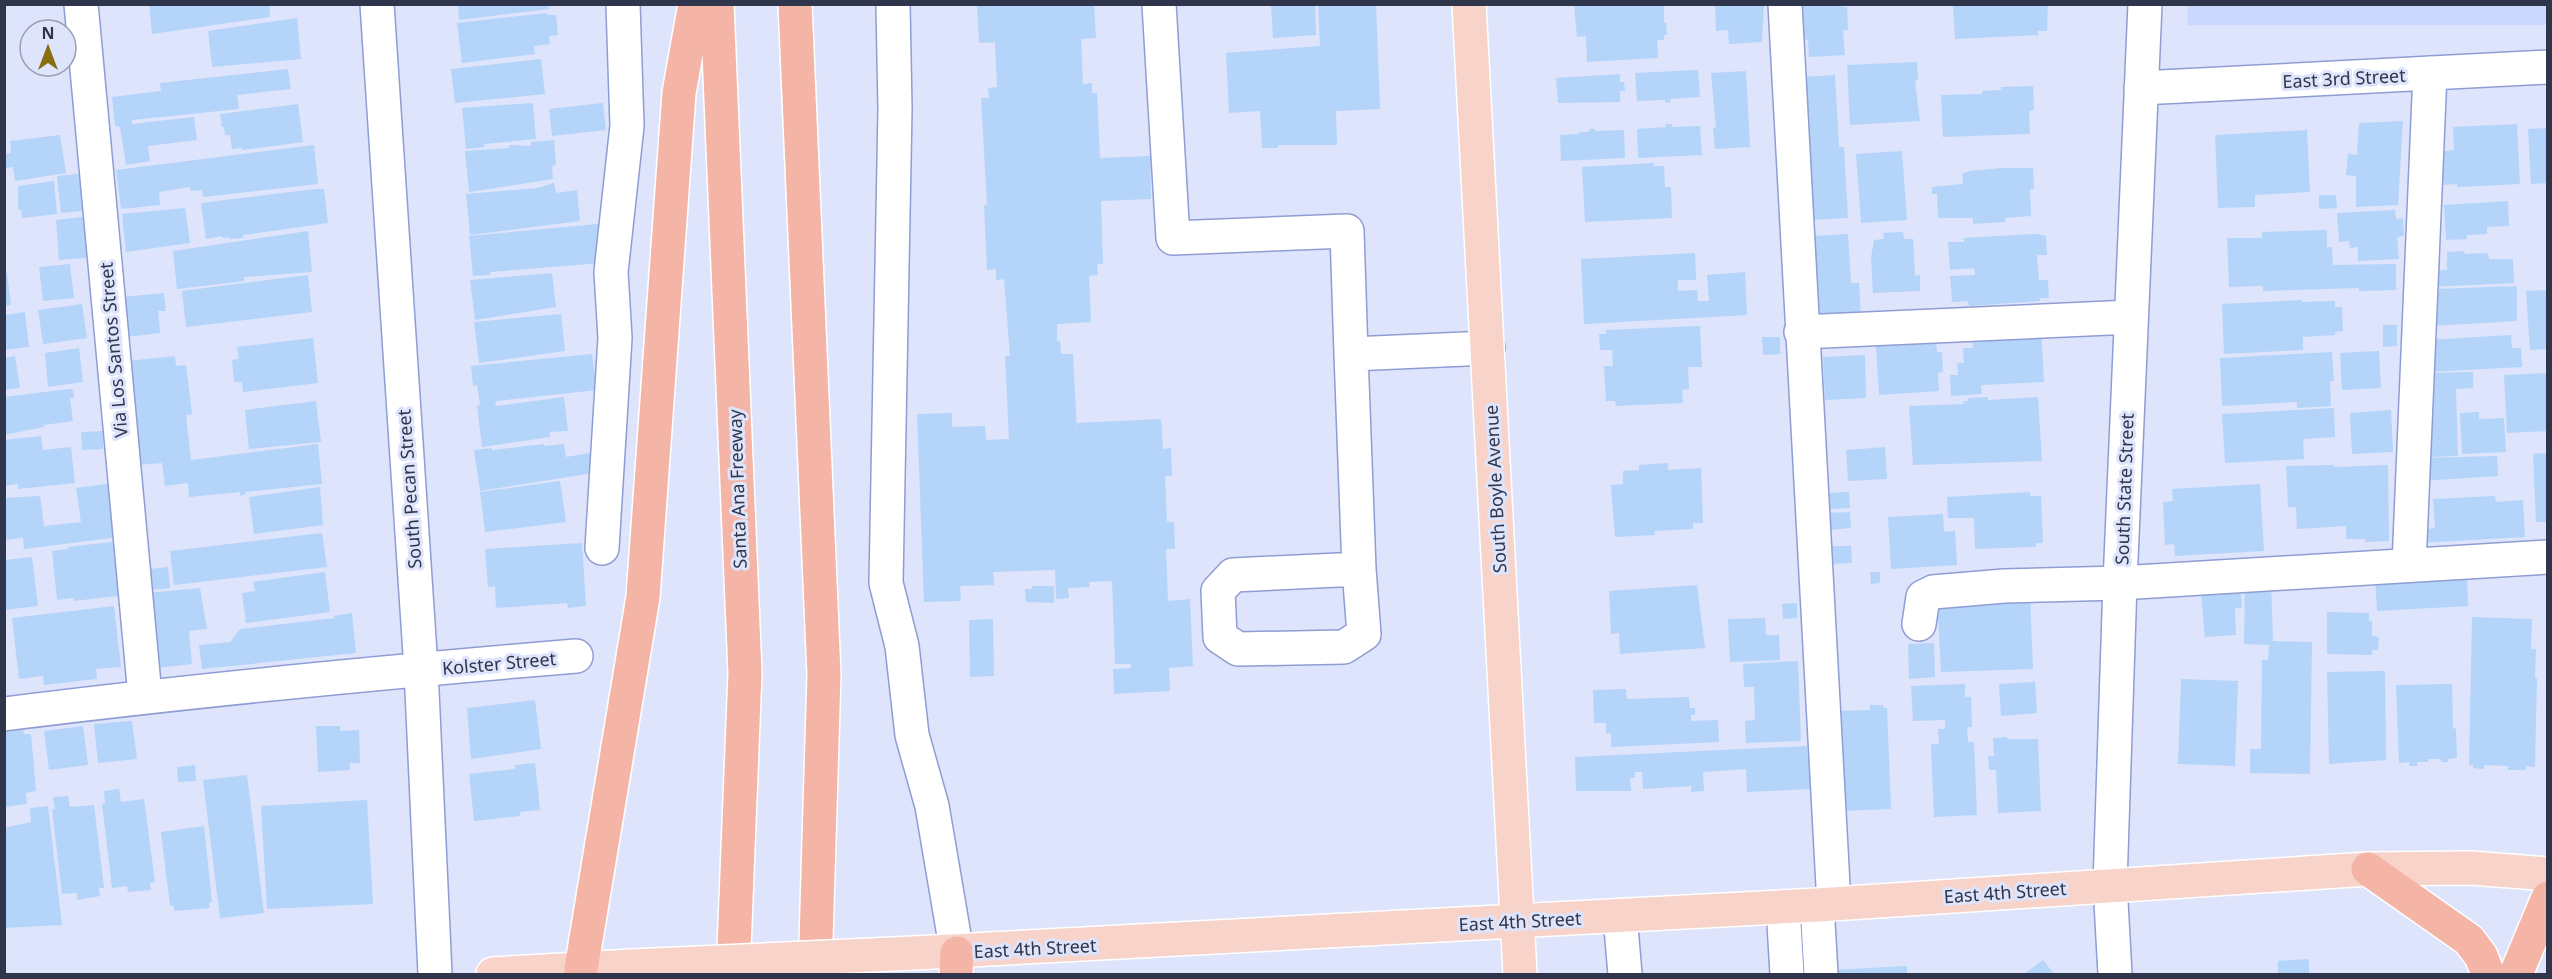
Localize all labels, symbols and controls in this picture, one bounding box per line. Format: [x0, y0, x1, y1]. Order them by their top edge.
north arrow [18, 18, 78, 78]
text: N [41, 22, 55, 44]
street label: East 3rd Street [2282, 63, 2407, 93]
street label: Via Los Santos Street [93, 261, 133, 439]
street label: South Boyle Avenue [1479, 404, 1511, 574]
street label: South Pecan Street [391, 408, 427, 570]
street label: Santa Ana Freeway [722, 408, 752, 569]
street label: South State Street [2109, 412, 2139, 566]
street label: Kolster Street [441, 646, 557, 680]
street label: East 4th Street [1943, 876, 2068, 908]
street label: East 4th Street [1458, 906, 1582, 936]
street label: East 4th Street [973, 933, 1097, 963]

